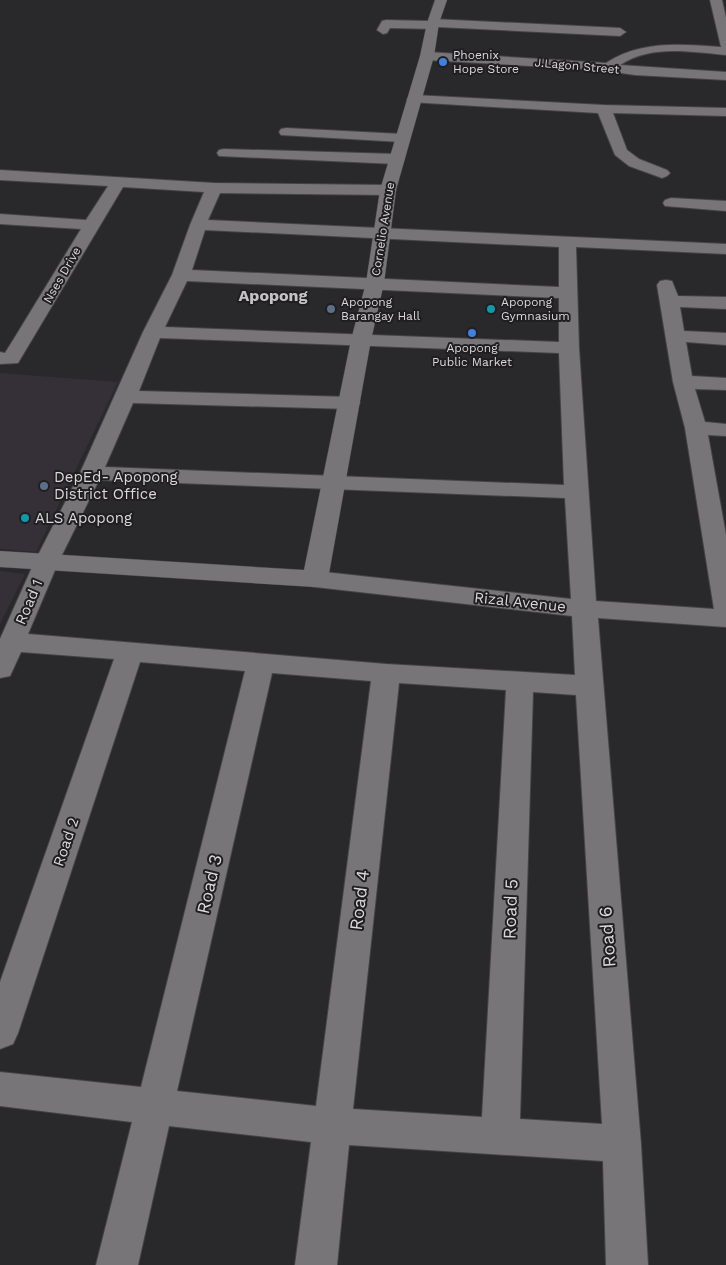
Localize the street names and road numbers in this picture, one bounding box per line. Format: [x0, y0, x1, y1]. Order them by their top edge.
street label: J.Lagon Street [534, 55, 620, 77]
street label: Cornelio Avenue [369, 181, 397, 277]
street label: Nses Drive [40, 245, 84, 305]
street label: Road 1 [11, 577, 47, 627]
street label: Rizal Avenue [473, 588, 567, 616]
street label: Road 2 [49, 815, 83, 869]
street label: Road 3 [192, 852, 226, 916]
street label: Road 4 [345, 868, 373, 932]
street label: Road 5 [498, 878, 522, 940]
street label: Road 6 [594, 906, 620, 968]

